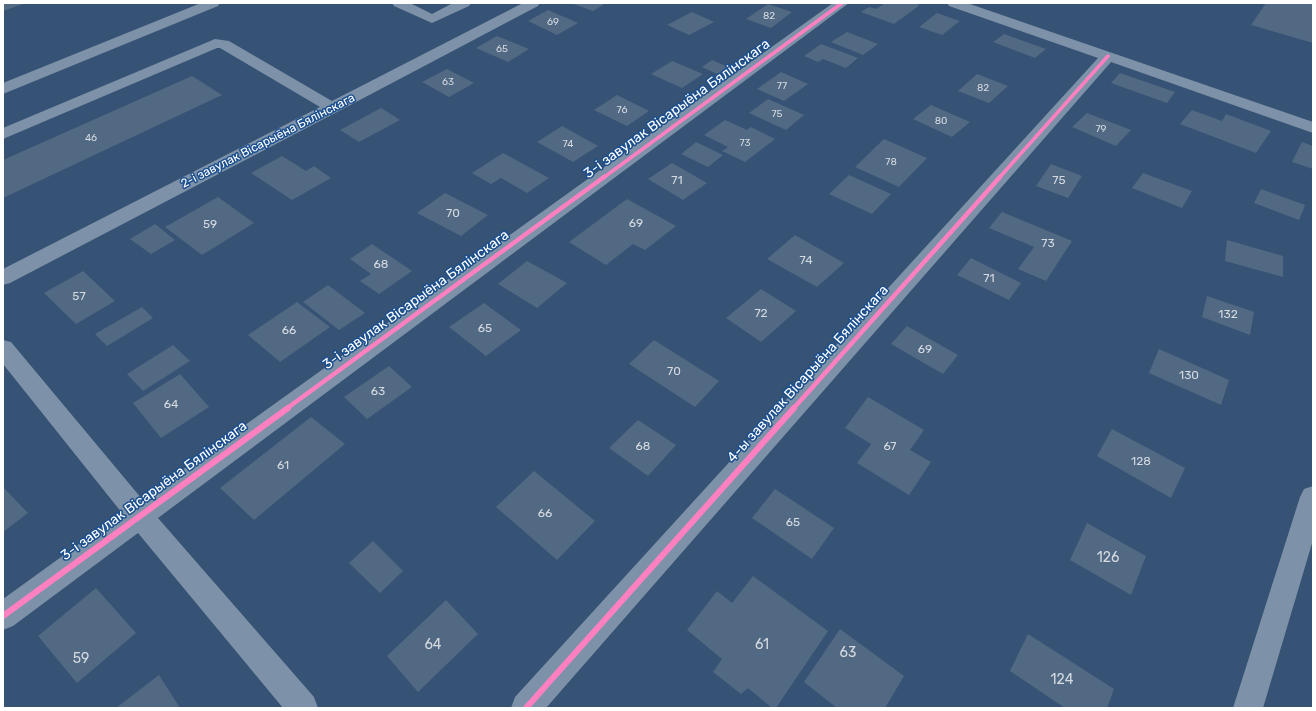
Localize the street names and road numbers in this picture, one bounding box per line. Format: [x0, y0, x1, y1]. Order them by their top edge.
street label: 3-і завулак Вісарыёна Бялінскага [581, 36, 773, 182]
street label: 2-і завулак Вісарыёна Бялінскага [179, 91, 357, 191]
street label: 3-і завулак Вісарыёна Бялінскага [320, 227, 512, 373]
street label: 4-ы завулак Вісарыёна Бялінскага [724, 282, 892, 466]
street label: 3-і завулак Вісарыёна Бялінскага [58, 418, 250, 564]

